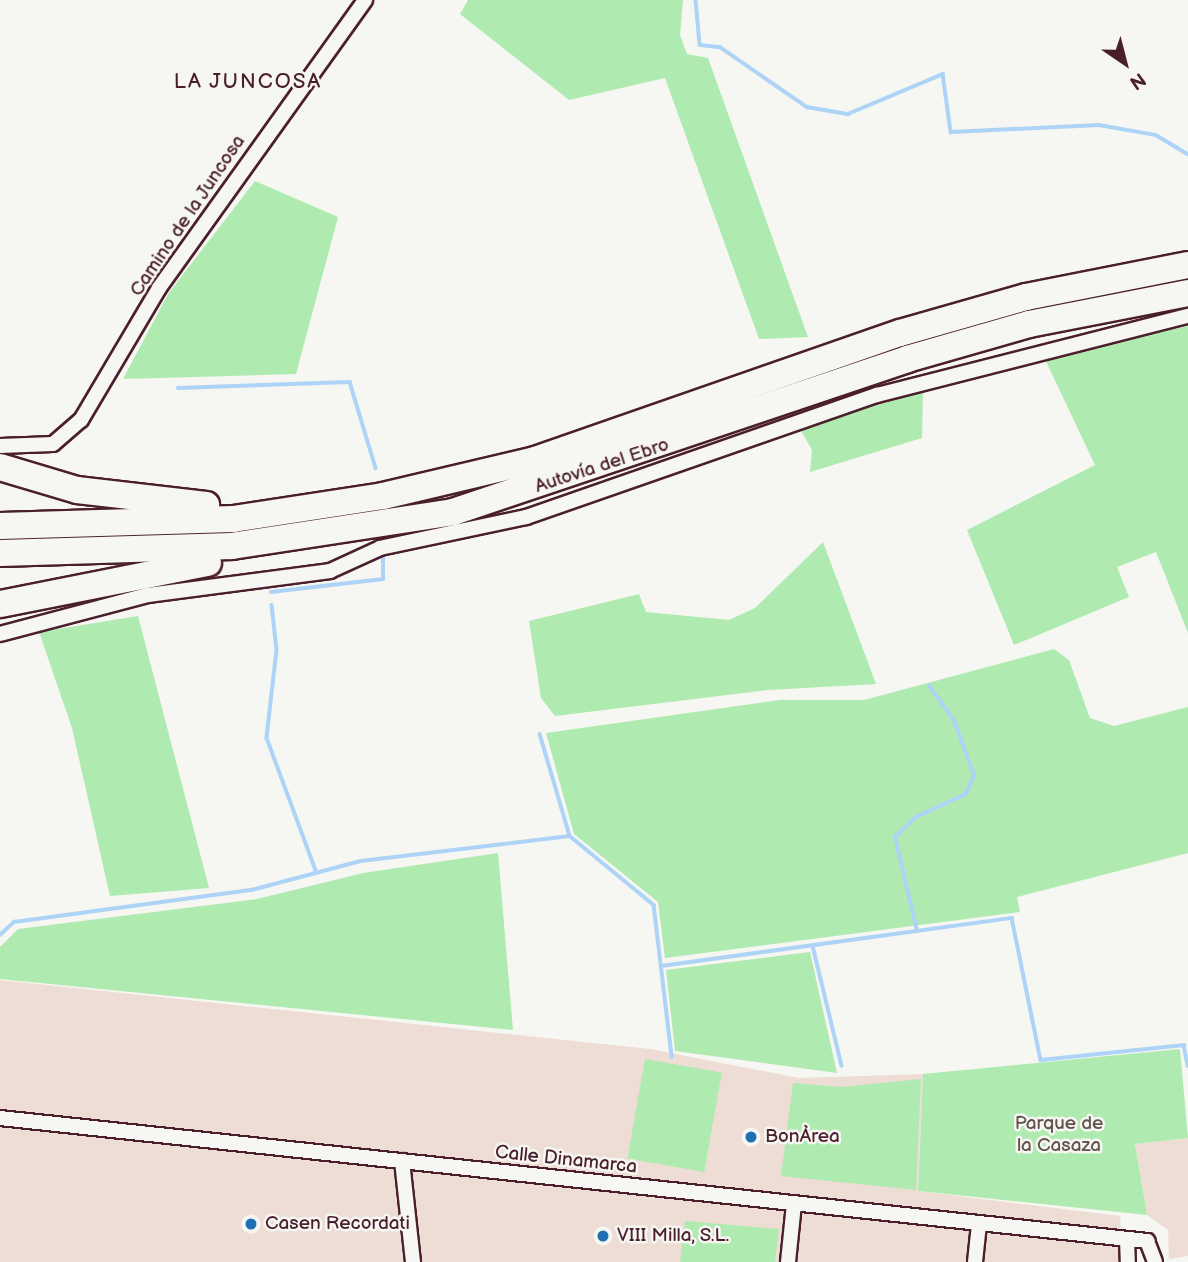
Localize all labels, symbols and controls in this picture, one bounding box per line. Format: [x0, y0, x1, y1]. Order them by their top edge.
north arrow [1090, 28, 1160, 98]
text: N [1125, 67, 1150, 94]
district label: LA JUNCOSA [175, 69, 321, 95]
street label: Camino de la Juncosa [125, 131, 251, 301]
street label: Autovía del Ebro [532, 434, 672, 498]
park label: Parque de la Casaza [1015, 1113, 1103, 1157]
place label: BonÀrea [765, 1126, 840, 1148]
marker: BonÀrea [743, 1129, 759, 1145]
street label: Calle Dinamarca [494, 1141, 638, 1179]
place label: Casen Recordati [265, 1213, 410, 1235]
marker: Casen Recordati [243, 1216, 259, 1232]
place label: VIII Milla, S.L. [617, 1225, 730, 1247]
marker: VIII Milla, S.L. [595, 1228, 611, 1244]

